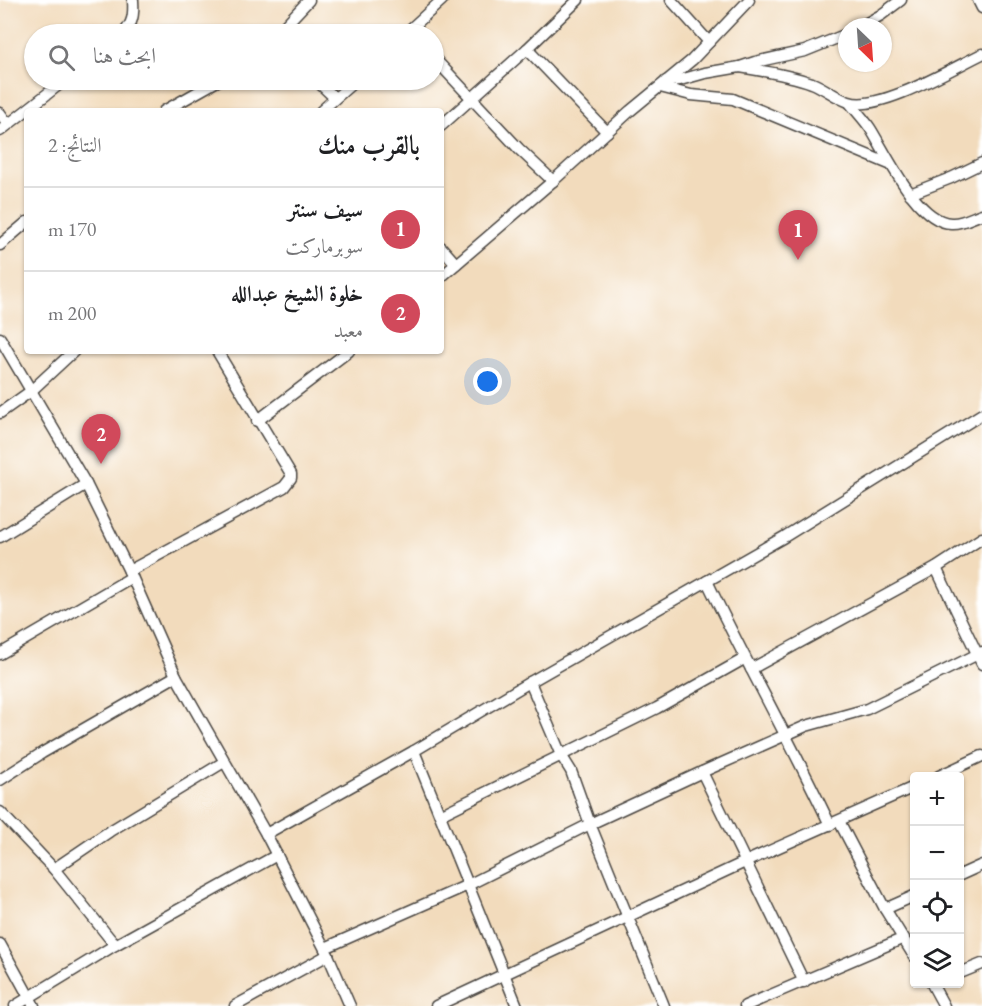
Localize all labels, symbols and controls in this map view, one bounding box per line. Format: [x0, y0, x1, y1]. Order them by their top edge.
north arrow [838, 18, 892, 72]
search box [24, 24, 444, 90]
icon: search [45, 41, 78, 74]
text: ابحث هنا [93, 41, 156, 70]
text: بالقرب منك [318, 128, 420, 162]
text: النتائج: 2 [48, 132, 102, 158]
text: سيف سنتر [288, 195, 363, 224]
pin: 1 [778, 210, 818, 260]
text: 170 m [48, 216, 96, 242]
text: 1 [395, 216, 406, 242]
text: سوبرماركت [285, 233, 363, 259]
text: خلوة الشيخ عبدالله [231, 279, 363, 308]
text: 200 m [48, 300, 96, 326]
text: 2 [395, 300, 406, 326]
text: معبد [334, 317, 363, 343]
your location [473, 367, 502, 396]
pin: 2 [82, 414, 120, 464]
map controls [910, 772, 964, 988]
button: + [910, 772, 964, 826]
button: − [910, 826, 964, 880]
button: locate [910, 880, 964, 934]
button: layers [910, 934, 964, 988]

